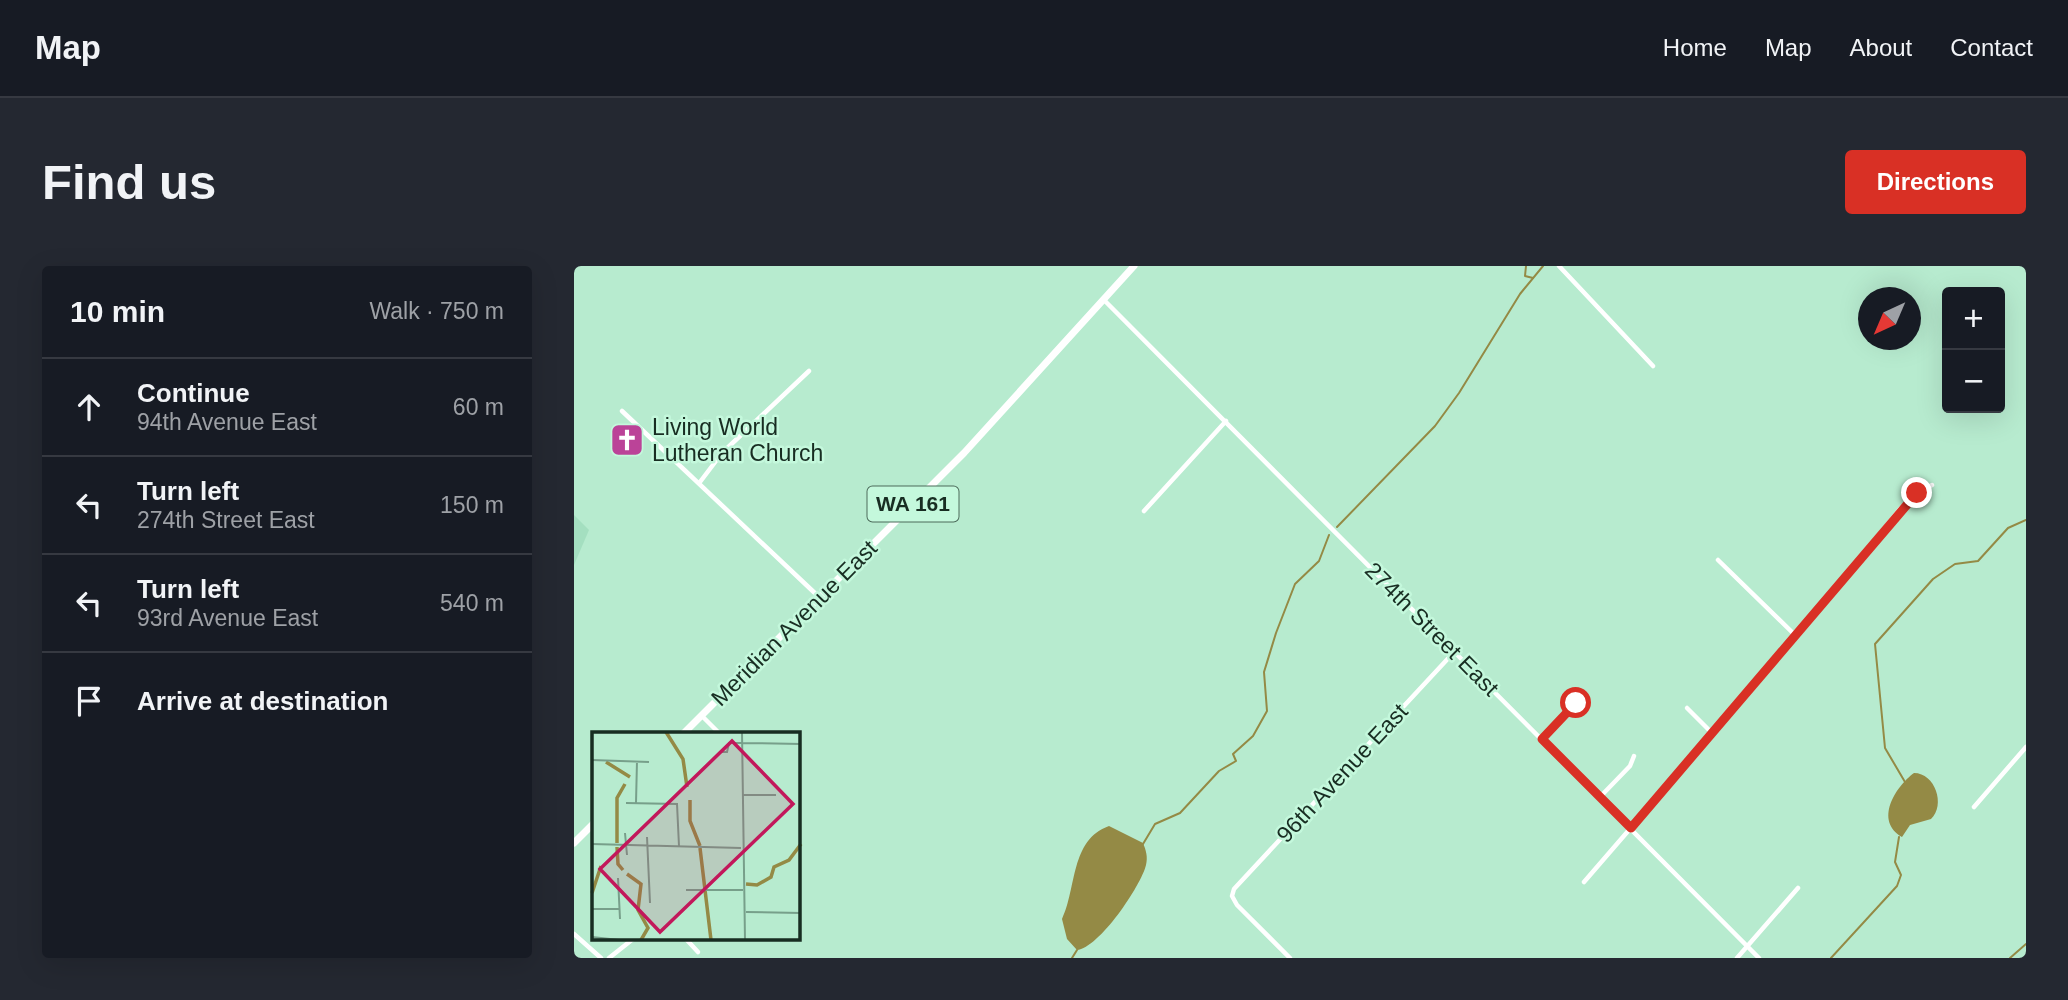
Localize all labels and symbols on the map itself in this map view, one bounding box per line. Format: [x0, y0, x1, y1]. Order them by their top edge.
north arrow [1858, 287, 1921, 350]
place label: Living World Lutheran Church [652, 414, 823, 466]
church icon: Living World Lutheran Church [608, 421, 646, 459]
route end [1901, 477, 1932, 508]
road number: WA 161 [868, 486, 958, 522]
street label: Meridian Avenue East [706, 534, 883, 711]
street label: 274th Street East [1360, 557, 1504, 701]
route start [1560, 687, 1591, 718]
street label: 96th Avenue East [1271, 698, 1413, 848]
inset map [592, 732, 800, 940]

